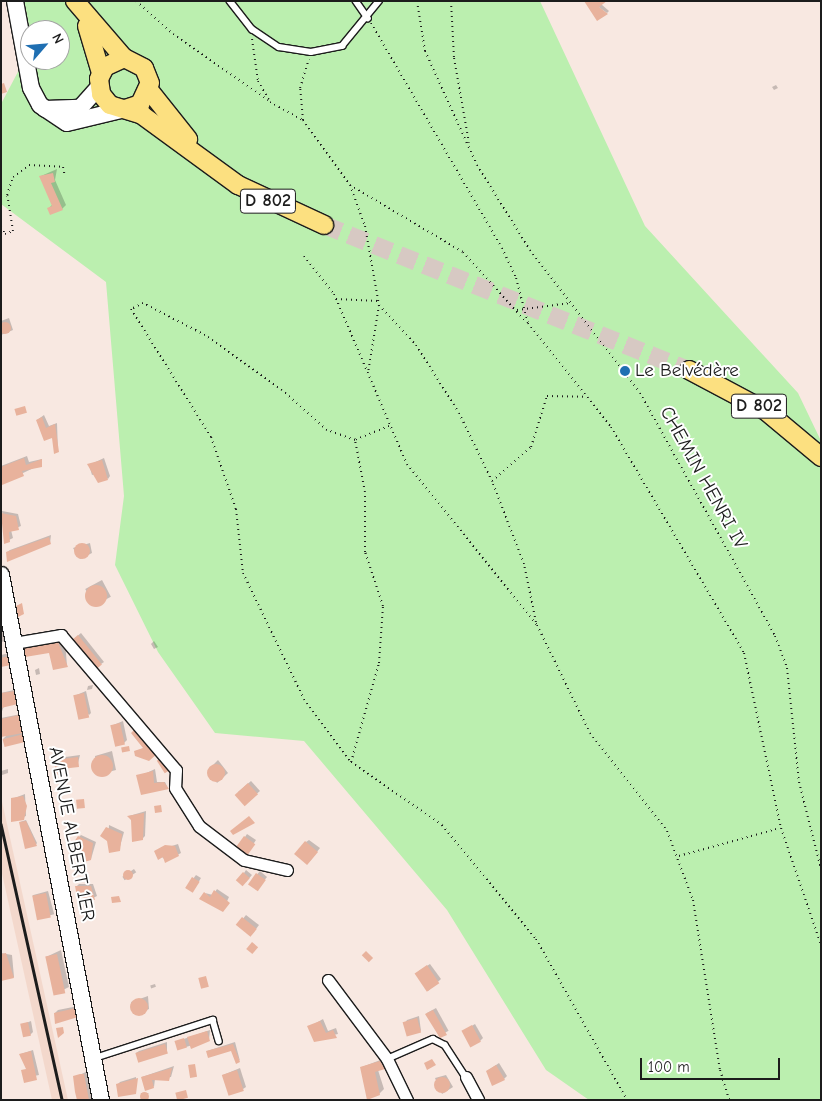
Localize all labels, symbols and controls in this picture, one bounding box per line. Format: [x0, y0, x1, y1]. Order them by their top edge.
north arrow [20, 20, 70, 70]
text: N [48, 30, 68, 46]
road number: D 802 [239, 186, 297, 217]
place label: Le Belvédère [635, 360, 739, 382]
marker: Le Belvédère [619, 365, 631, 377]
road number: D 802 [730, 391, 788, 422]
street label: CHEMIN HENRI IV [654, 403, 752, 553]
street label: AVENUE ALBERT 1ER [43, 745, 99, 923]
scale bar [642, 1048, 782, 1080]
text: 100 m [648, 1058, 690, 1076]

